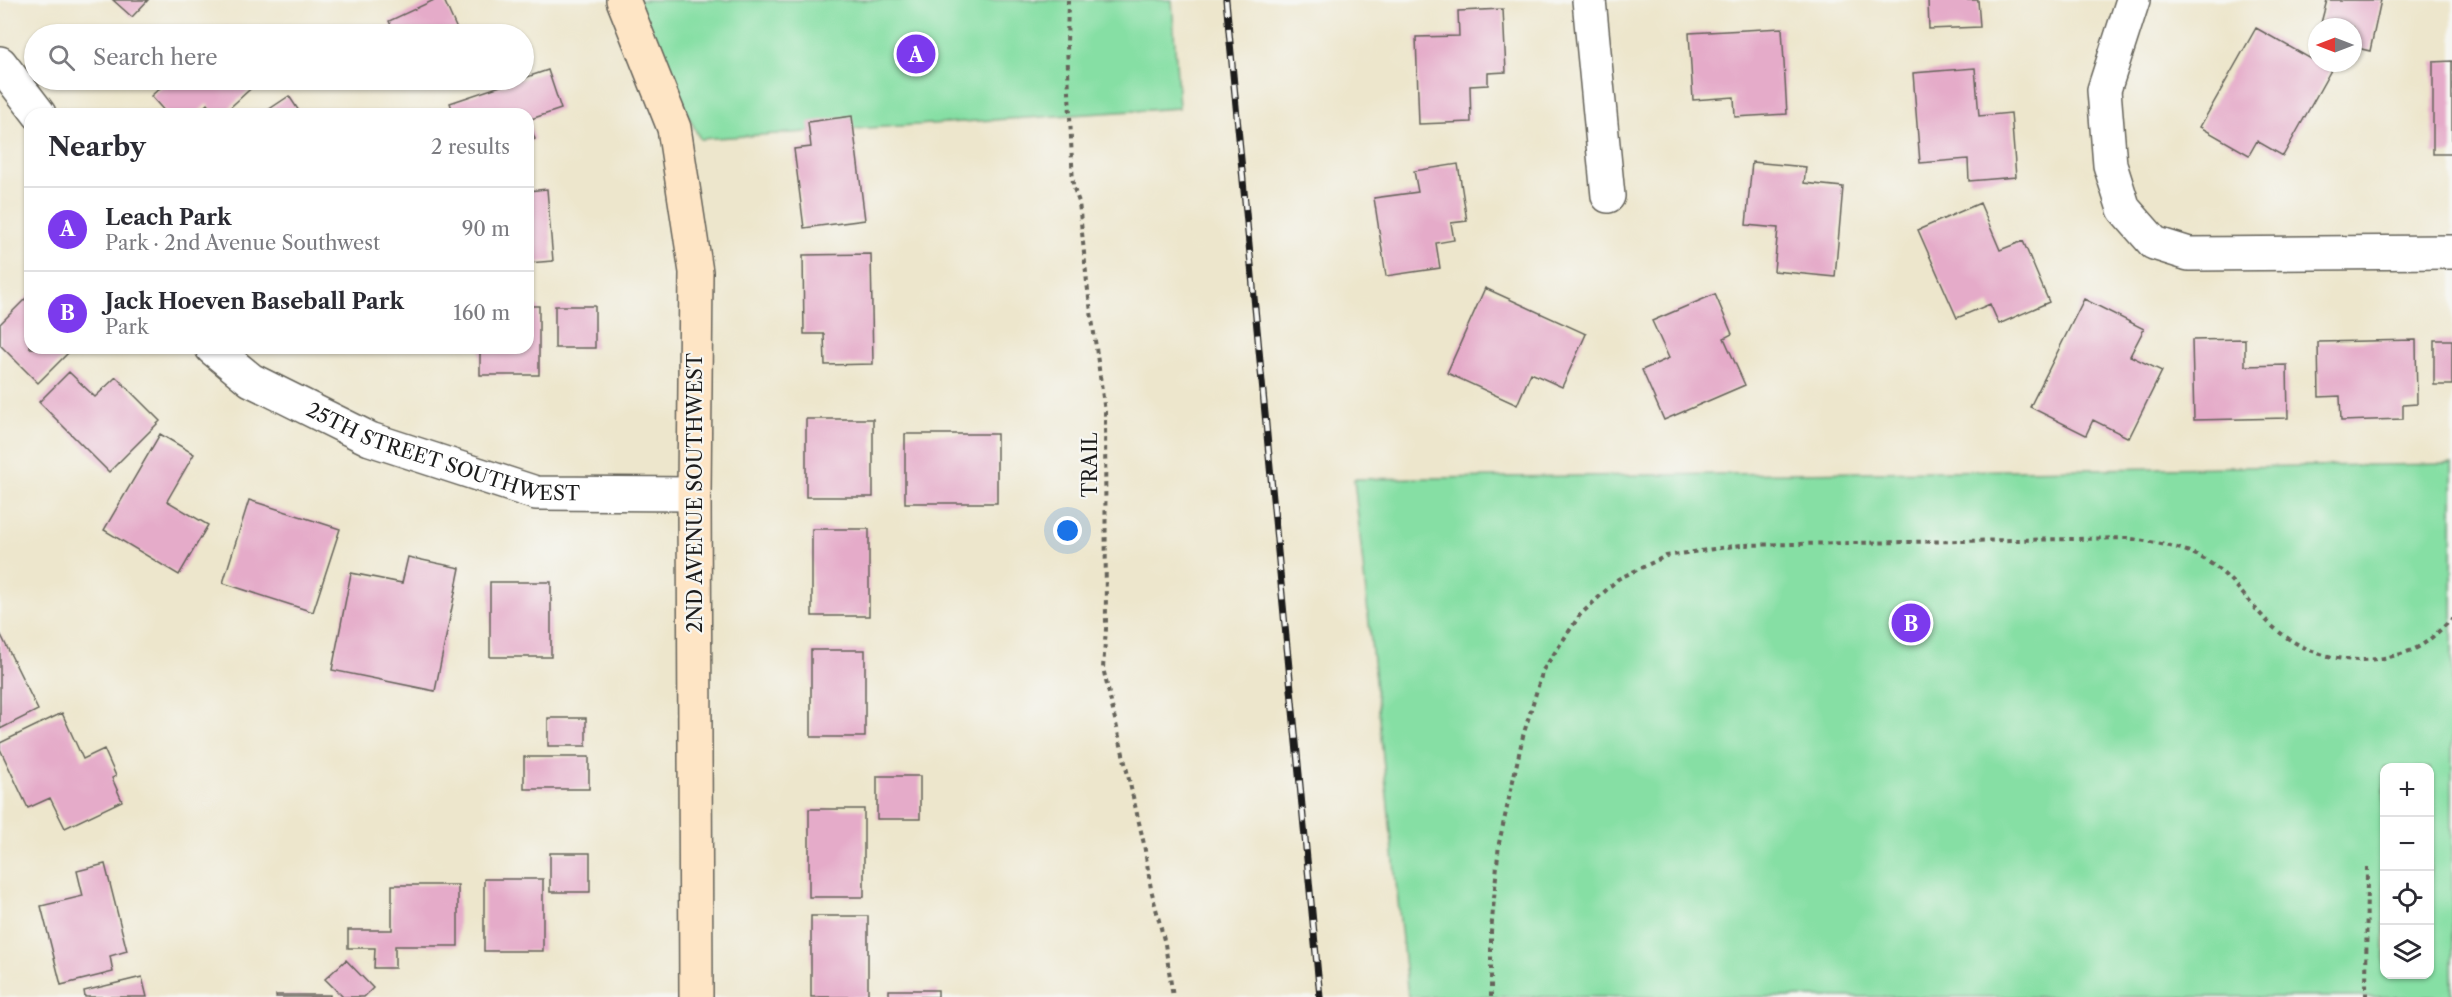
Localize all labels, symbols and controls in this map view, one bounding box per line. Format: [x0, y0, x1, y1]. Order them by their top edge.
north arrow [2308, 18, 2362, 72]
search box [24, 24, 534, 90]
pin: A [896, 32, 936, 76]
icon: search [45, 41, 78, 74]
text: Search here [93, 44, 218, 71]
text: Nearby [48, 131, 146, 163]
text: 2 results [431, 135, 510, 159]
text: Leach Park [105, 204, 231, 231]
text: A [60, 217, 75, 241]
text: 90 m [462, 217, 510, 241]
text: Park · 2nd Avenue Southwest [105, 231, 380, 255]
text: Jack Hoeven Baseball Park [105, 288, 404, 315]
text: B [60, 301, 75, 325]
text: 160 m [453, 301, 510, 325]
text: Park [105, 315, 148, 339]
street label: 2ND AVENUE SOUTHWEST [683, 353, 707, 633]
street label: 25TH STREET SOUTHWEST [303, 398, 580, 506]
street label: TRAIL [1078, 432, 1102, 498]
your location [1053, 516, 1082, 545]
pin: B [1892, 600, 1930, 646]
map controls [2380, 763, 2434, 979]
button: + [2380, 763, 2434, 817]
button: − [2380, 817, 2434, 871]
button: locate [2380, 871, 2434, 925]
button: layers [2380, 925, 2434, 979]

